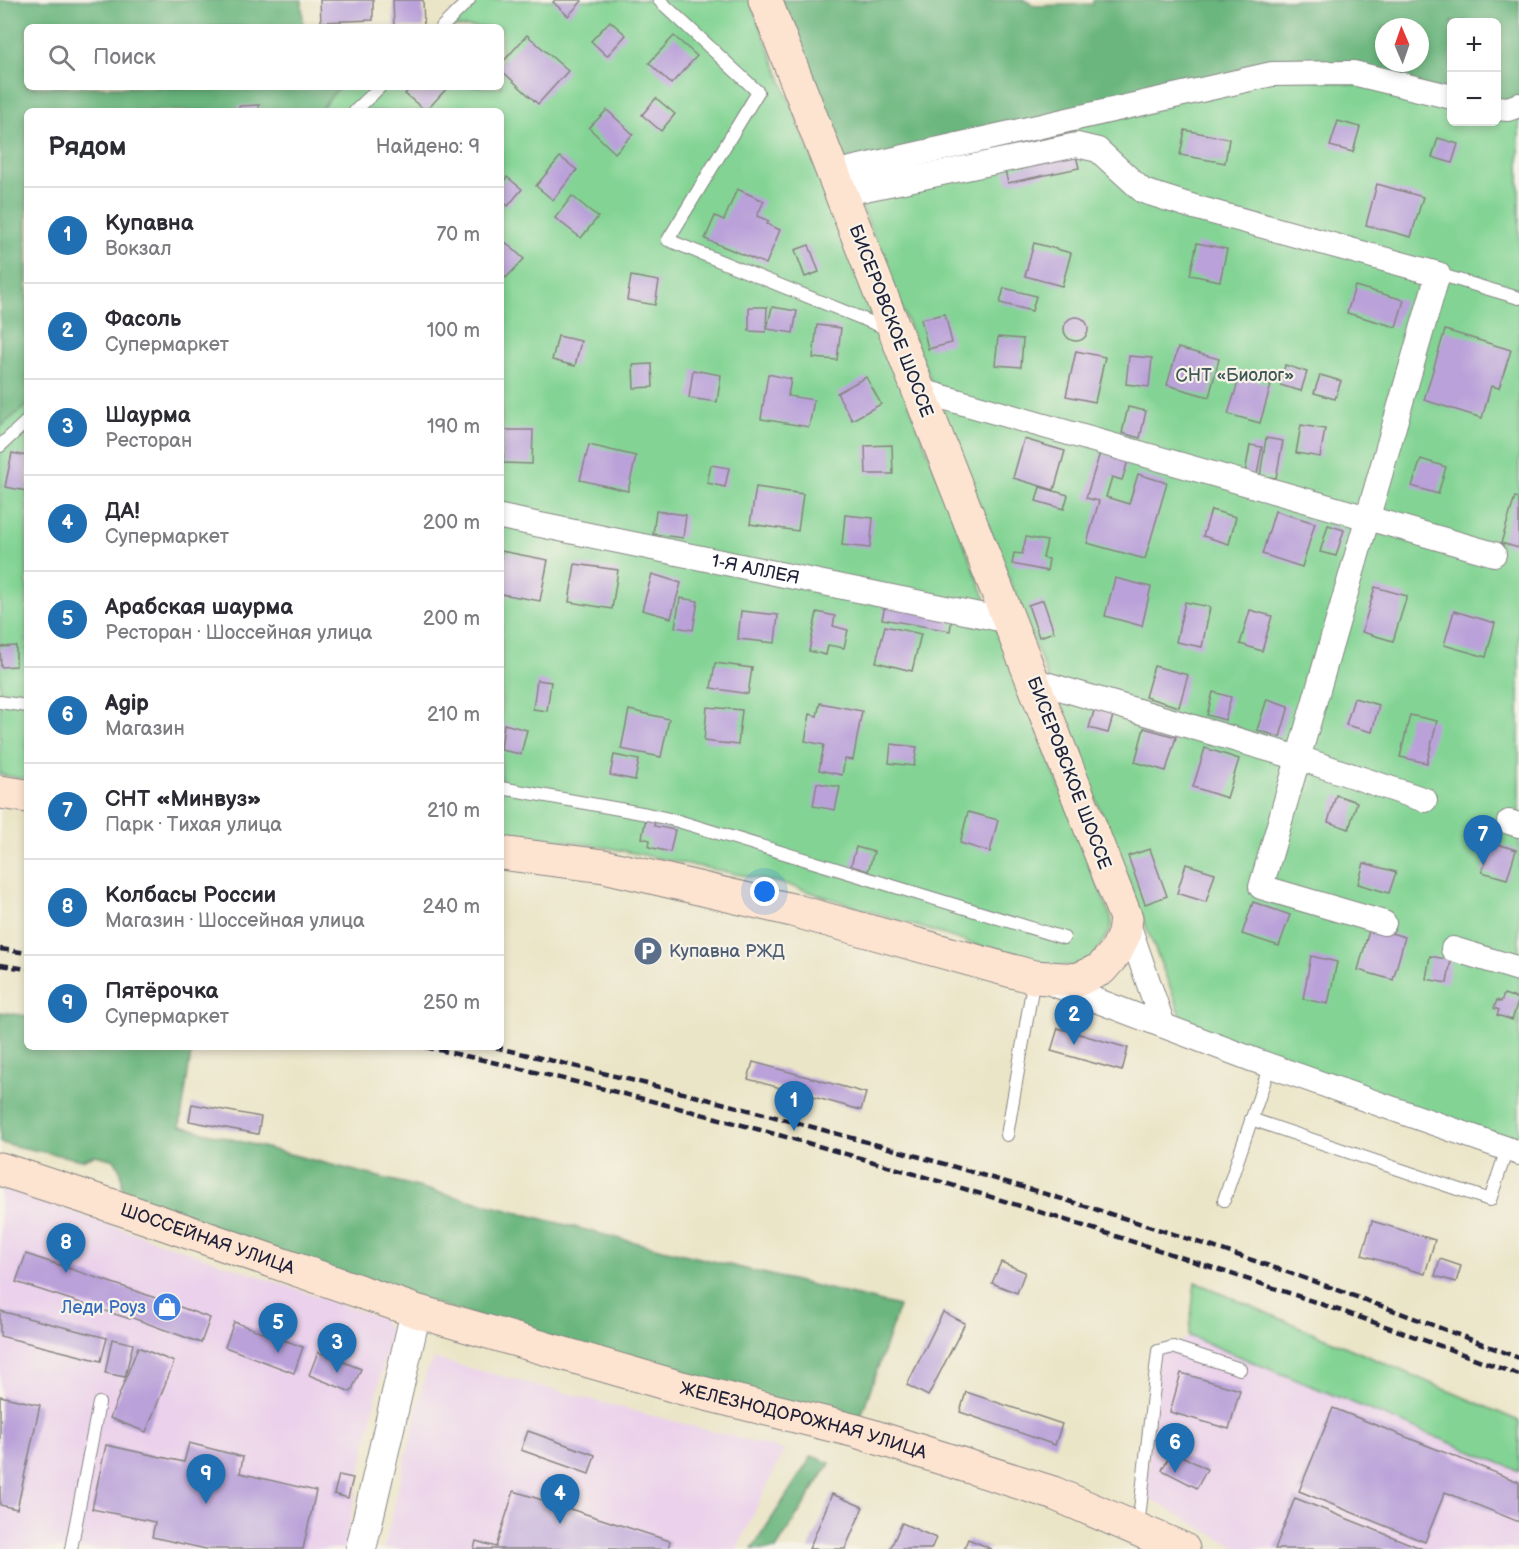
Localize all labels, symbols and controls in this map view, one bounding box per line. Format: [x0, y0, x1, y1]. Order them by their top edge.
north arrow [1375, 18, 1429, 72]
map controls [1447, 18, 1501, 126]
button: + [1447, 18, 1501, 72]
search box [24, 24, 504, 90]
icon: search [45, 41, 78, 74]
text: Поиск [93, 44, 156, 71]
button: − [1447, 72, 1501, 126]
text: Рядом [48, 132, 126, 163]
text: Найдено: 9 [376, 135, 480, 159]
text: Купавна [105, 210, 194, 237]
street label: БИСЕРОВСКОЕ ШОССЕ [845, 222, 937, 420]
text: 1 [63, 223, 72, 247]
text: 70 m [436, 223, 480, 247]
text: Вокзал [105, 237, 172, 261]
text: Фасоль [105, 306, 181, 333]
text: 2 [62, 319, 73, 343]
text: 100 m [427, 319, 480, 343]
text: Супермаркет [105, 333, 229, 357]
park label: СНТ «Биолог» [1176, 365, 1294, 386]
text: Шаурма [105, 402, 191, 429]
text: 3 [62, 415, 73, 439]
text: 190 m [427, 415, 480, 439]
text: Ресторан [105, 429, 192, 453]
text: ДА! [105, 498, 140, 525]
text: 4 [62, 511, 73, 535]
text: 200 m [423, 511, 480, 535]
text: Супермаркет [105, 525, 229, 549]
street label: 1-Я АЛЛЕЯ [710, 550, 802, 588]
text: Арабская шаурма [105, 594, 293, 621]
text: 5 [62, 607, 73, 631]
text: 200 m [423, 607, 480, 631]
text: Ресторан · Шоссейная улица [105, 621, 372, 645]
street label: БИСЕРОВСКОЕ ШОССЕ [1023, 674, 1115, 872]
text: Agip [105, 690, 149, 717]
text: 6 [61, 703, 74, 727]
text: 210 m [427, 703, 480, 727]
text: Магазин [105, 717, 185, 741]
text: СНТ «Минвуз» [105, 786, 262, 813]
text: 7 [62, 799, 73, 823]
text: 210 m [427, 799, 480, 823]
text: Парк · Тихая улица [105, 813, 282, 837]
pin: 7 [1464, 816, 1502, 865]
your location [750, 877, 779, 906]
text: Колбасы России [105, 882, 276, 909]
text: 8 [61, 895, 74, 919]
text: 240 m [423, 895, 480, 919]
text: Магазин · Шоссейная улица [105, 909, 365, 933]
parking icon: Купавна РЖД [632, 935, 664, 967]
place label: Купавна РЖД [669, 941, 785, 962]
text: Пятёрочка [105, 978, 218, 1005]
text: 9 [62, 991, 73, 1015]
text: 250 m [423, 991, 480, 1015]
pin: 2 [1054, 996, 1094, 1045]
text: Супермаркет [105, 1005, 229, 1029]
pin: 1 [774, 1082, 814, 1131]
street label: ШОССЕЙНАЯ УЛИЦА [118, 1199, 297, 1279]
pin: 8 [46, 1224, 86, 1273]
shop icon: Леди Роуз [151, 1291, 183, 1323]
place label: Леди Роуз [60, 1297, 146, 1318]
pin: 5 [258, 1304, 298, 1353]
pin: 3 [318, 1324, 356, 1373]
street label: ЖЕЛЕЗНОДОРОЖНАЯ УЛИЦА [678, 1377, 930, 1463]
pin: 6 [1156, 1424, 1194, 1473]
pin: 9 [186, 1454, 226, 1504]
pin: 4 [540, 1474, 580, 1524]

